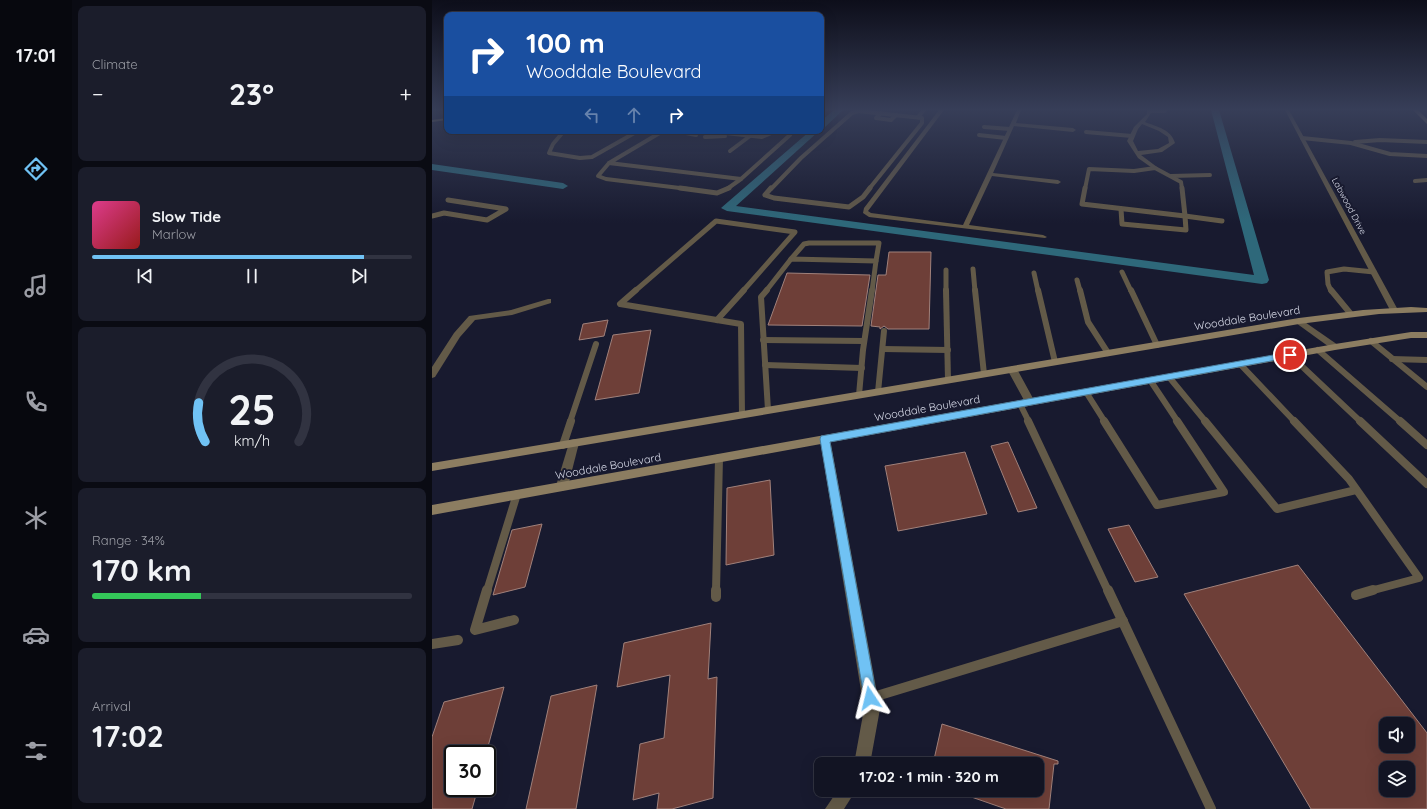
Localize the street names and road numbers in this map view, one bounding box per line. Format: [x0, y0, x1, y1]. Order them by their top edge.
street label: Labwood Drive [1330, 175, 1369, 236]
street label: Wooddale Boulevard [1193, 303, 1301, 333]
street label: Wooddale Boulevard [873, 392, 981, 424]
street label: Wooddale Boulevard [554, 450, 662, 482]

